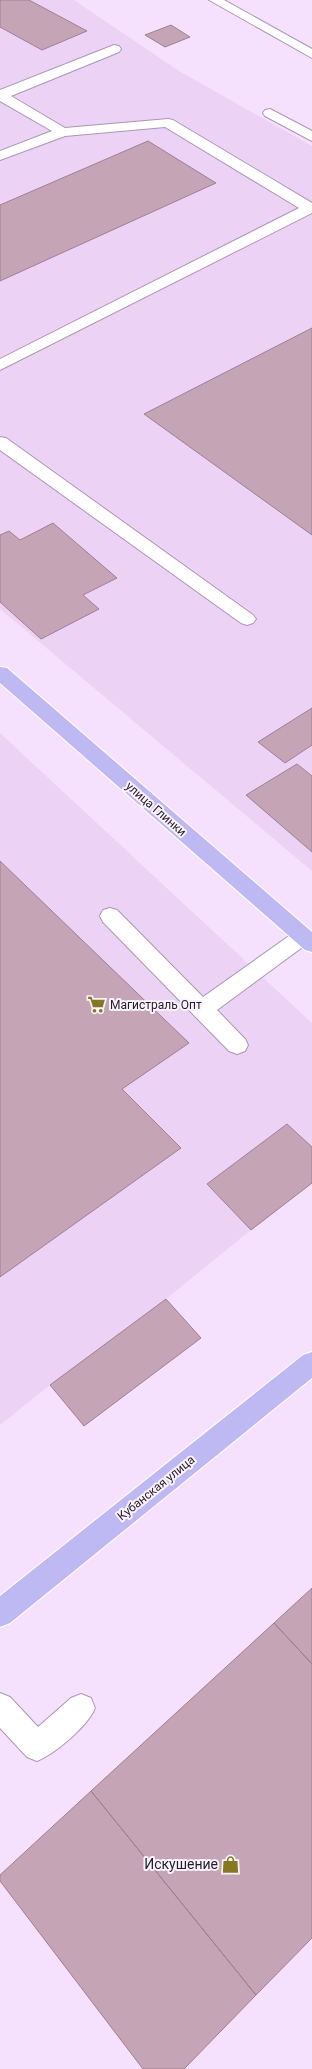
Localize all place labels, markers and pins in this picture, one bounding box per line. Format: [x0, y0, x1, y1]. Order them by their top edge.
supermarket icon: Магистраль Опт [87, 995, 107, 1015]
place label: Магистраль Опт [110, 998, 202, 1012]
shop icon: Искушение [221, 1854, 241, 1874]
place label: Искушение [144, 1856, 218, 1872]

